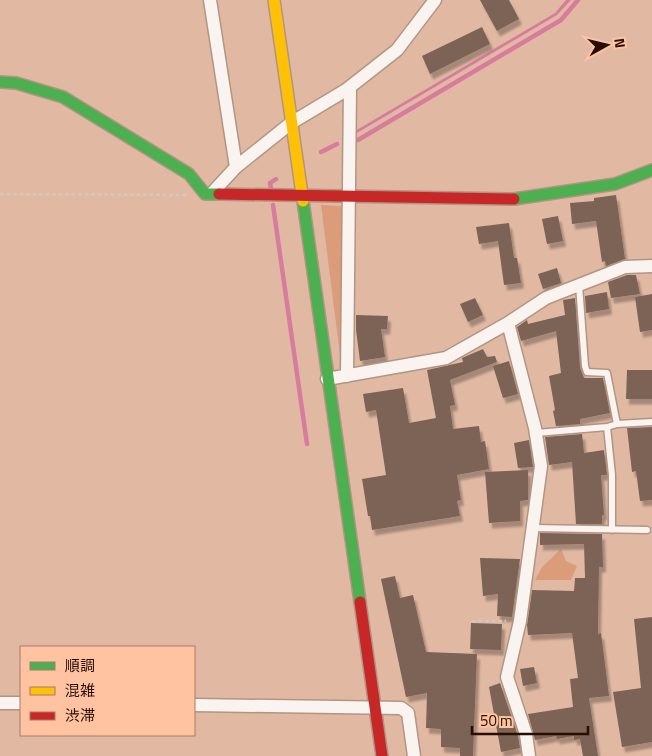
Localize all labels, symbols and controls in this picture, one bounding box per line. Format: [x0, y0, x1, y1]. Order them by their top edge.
north arrow [582, 20, 632, 70]
text: N [609, 37, 631, 49]
legend [20, 646, 195, 736]
text: 順調 [65, 654, 95, 677]
text: 混雑 [65, 679, 95, 702]
text: 渋滞 [65, 704, 95, 727]
scale bar [472, 704, 588, 736]
text: 50 m [480, 709, 513, 732]

